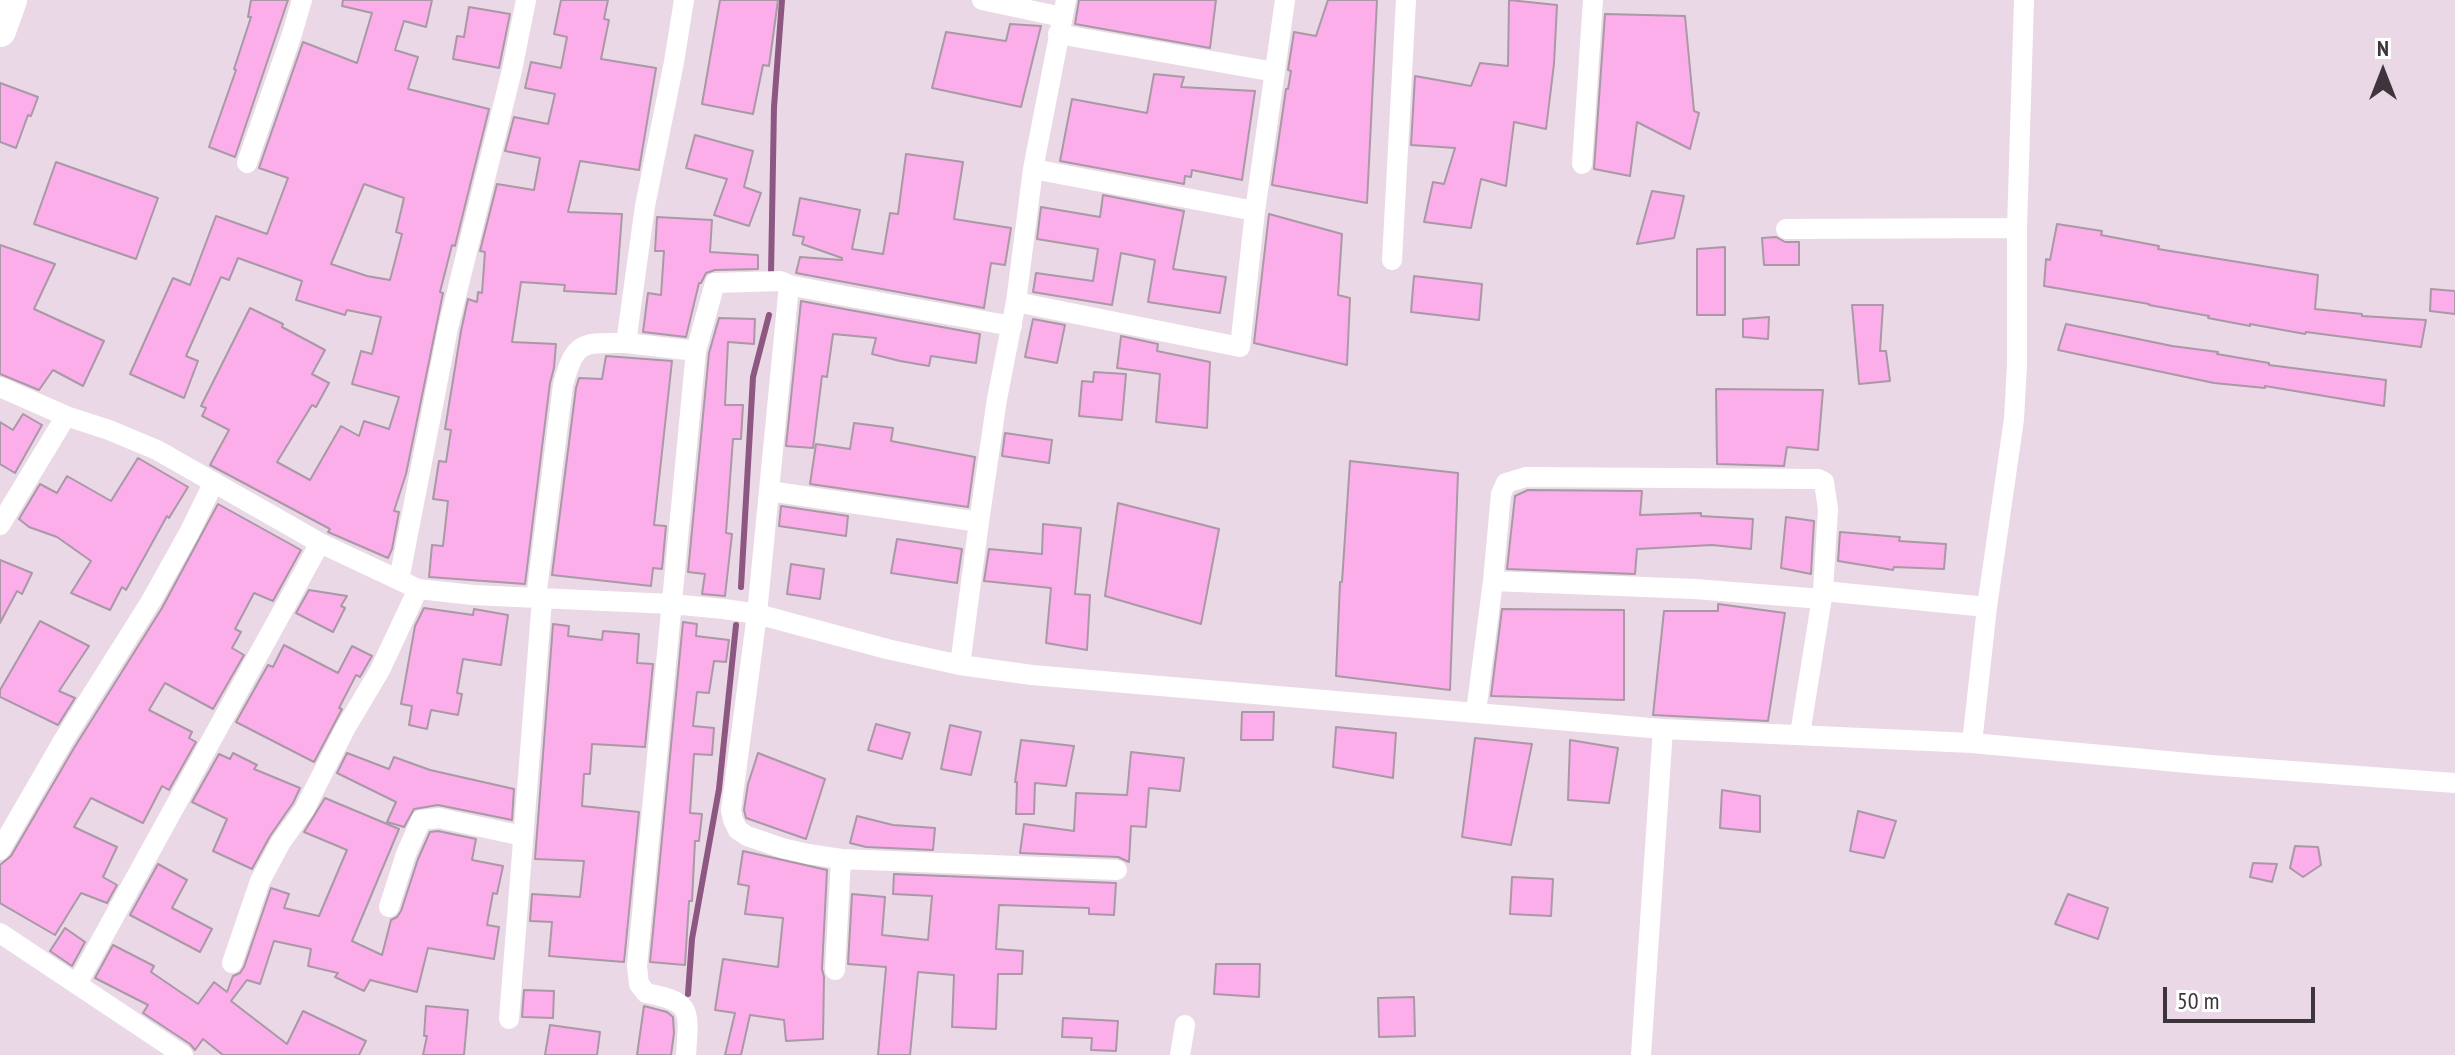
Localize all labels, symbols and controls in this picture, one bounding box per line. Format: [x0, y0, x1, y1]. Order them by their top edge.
north arrow [2343, 32, 2423, 112]
text: N [2377, 34, 2389, 62]
scale bar [2167, 971, 2319, 1021]
text: 50 m [2177, 985, 2219, 1016]

